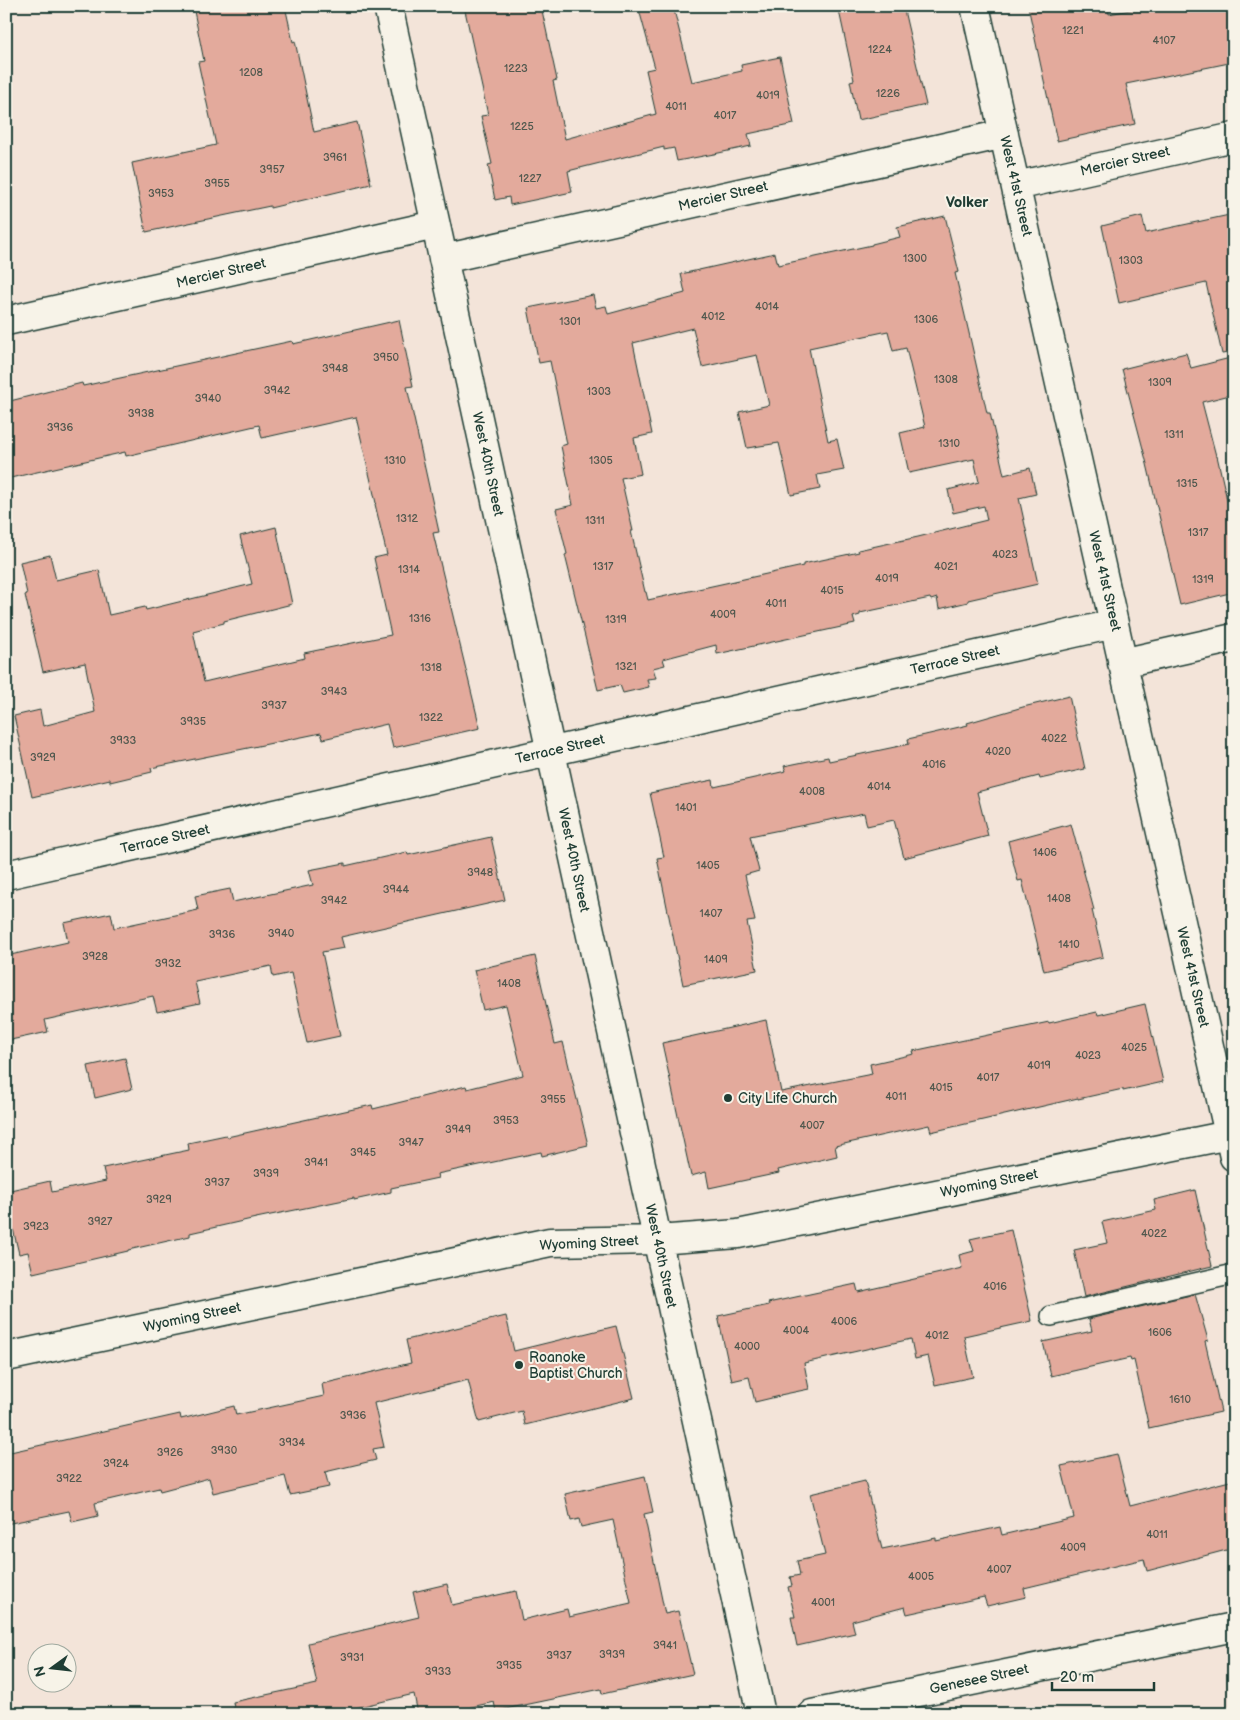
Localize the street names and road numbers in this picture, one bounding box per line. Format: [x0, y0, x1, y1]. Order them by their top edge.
street label: West 41st Street [996, 134, 1036, 238]
street label: Mercier Street [1079, 142, 1172, 180]
street label: Mercier Street [677, 177, 770, 215]
street label: Mercier Street [175, 254, 268, 292]
street label: West 40th Street [469, 410, 507, 518]
street label: West 41st Street [1085, 529, 1125, 633]
street label: Terrace Street [909, 641, 1002, 678]
street label: Terrace Street [514, 730, 607, 767]
street label: West 40th Street [555, 806, 593, 914]
street label: Terrace Street [119, 820, 212, 857]
street label: West 41st Street [1173, 925, 1213, 1029]
street label: Wyoming Street [939, 1165, 1040, 1201]
street label: West 40th Street [642, 1202, 680, 1310]
street label: Wyoming Street [539, 1232, 640, 1254]
street label: Wyoming Street [142, 1298, 243, 1336]
street label: Genesee Street [928, 1660, 1031, 1698]

